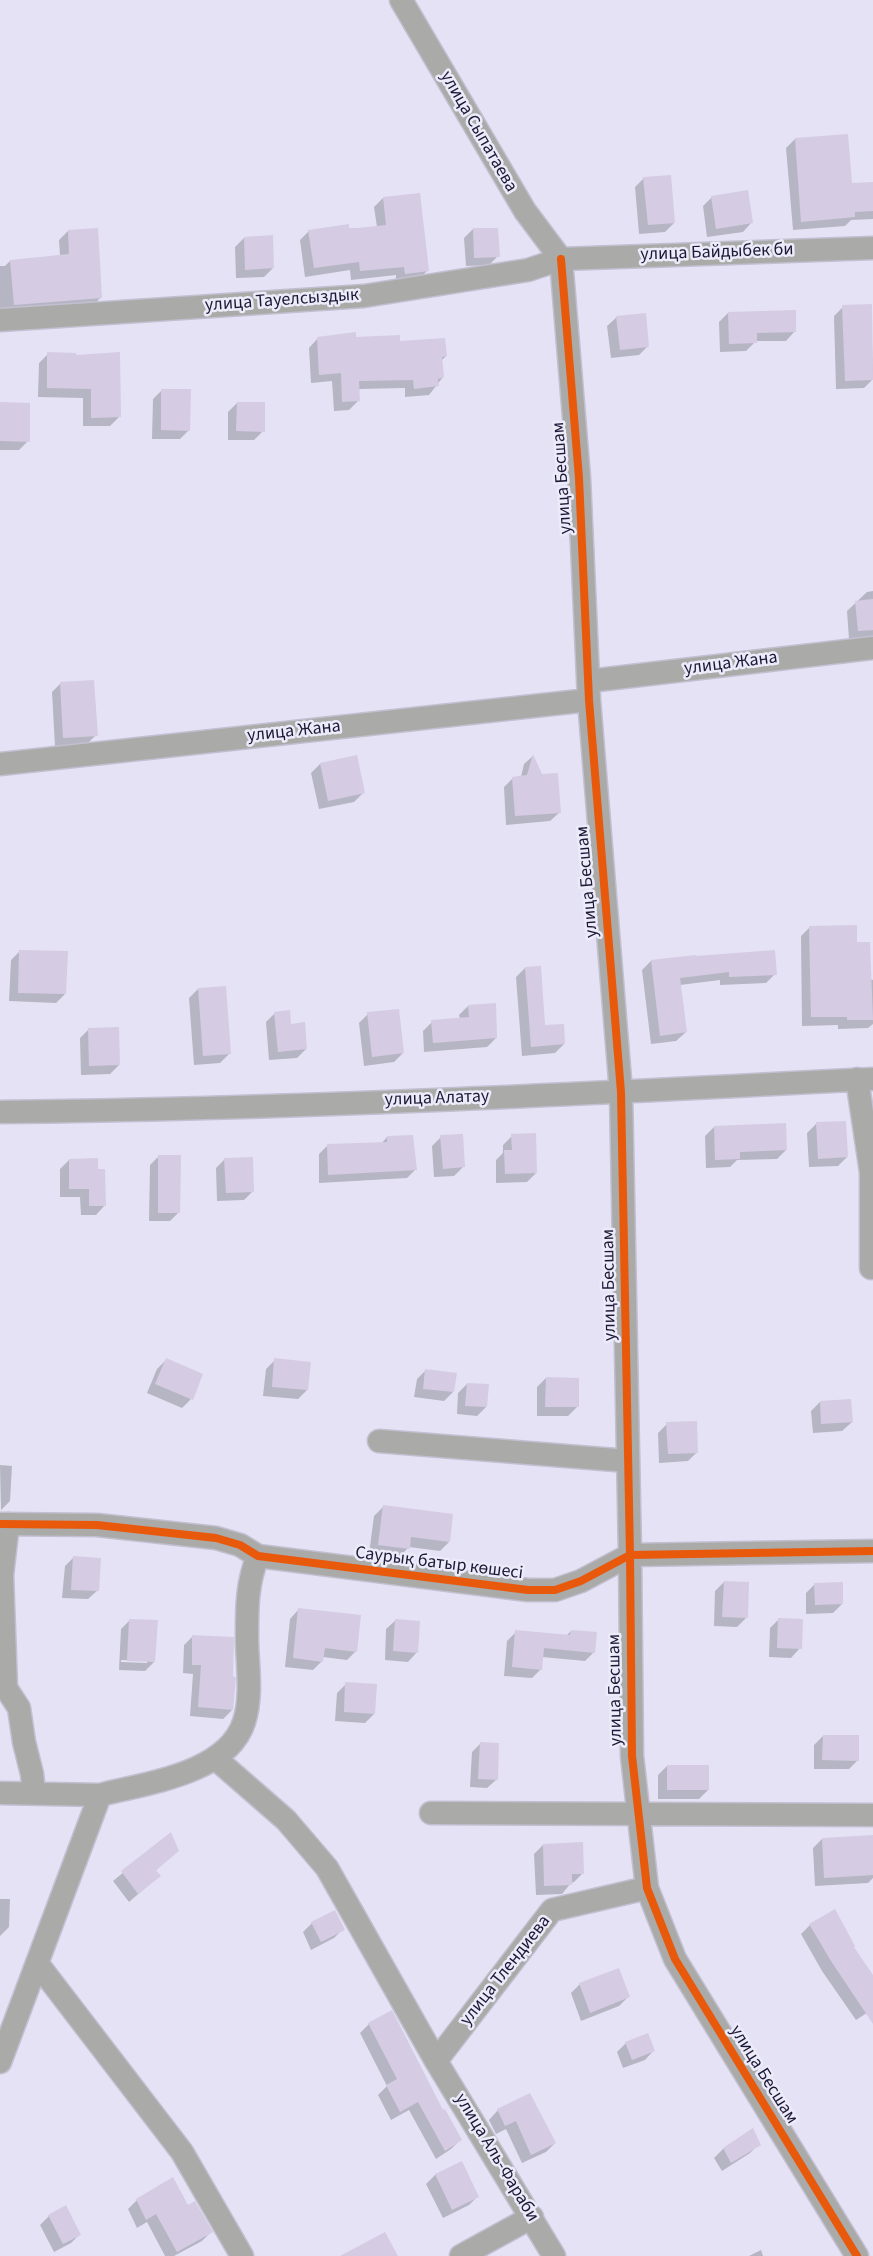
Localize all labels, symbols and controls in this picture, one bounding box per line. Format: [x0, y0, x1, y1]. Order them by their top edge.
street label: улица Сыпатаева [435, 68, 521, 196]
street label: улица Байдыбек би [640, 240, 794, 266]
street label: улица Тауелсыздык [204, 285, 360, 317]
street label: улица Бесшам [548, 421, 578, 535]
street label: улица Жана [683, 648, 779, 680]
street label: улица Жана [246, 716, 342, 748]
street label: улица Бесшам [572, 825, 604, 939]
street label: улица Алатау [384, 1086, 490, 1112]
street label: улица Бесшам [598, 1229, 622, 1341]
street label: Саурық батыр көшесі [354, 1543, 524, 1585]
street label: улица Бесшам [604, 1634, 628, 1746]
street label: улица Тлендиева [456, 1911, 556, 2031]
street label: улица Бесшам [724, 2022, 802, 2128]
street label: улица Аль-Фараби [449, 2090, 543, 2226]

